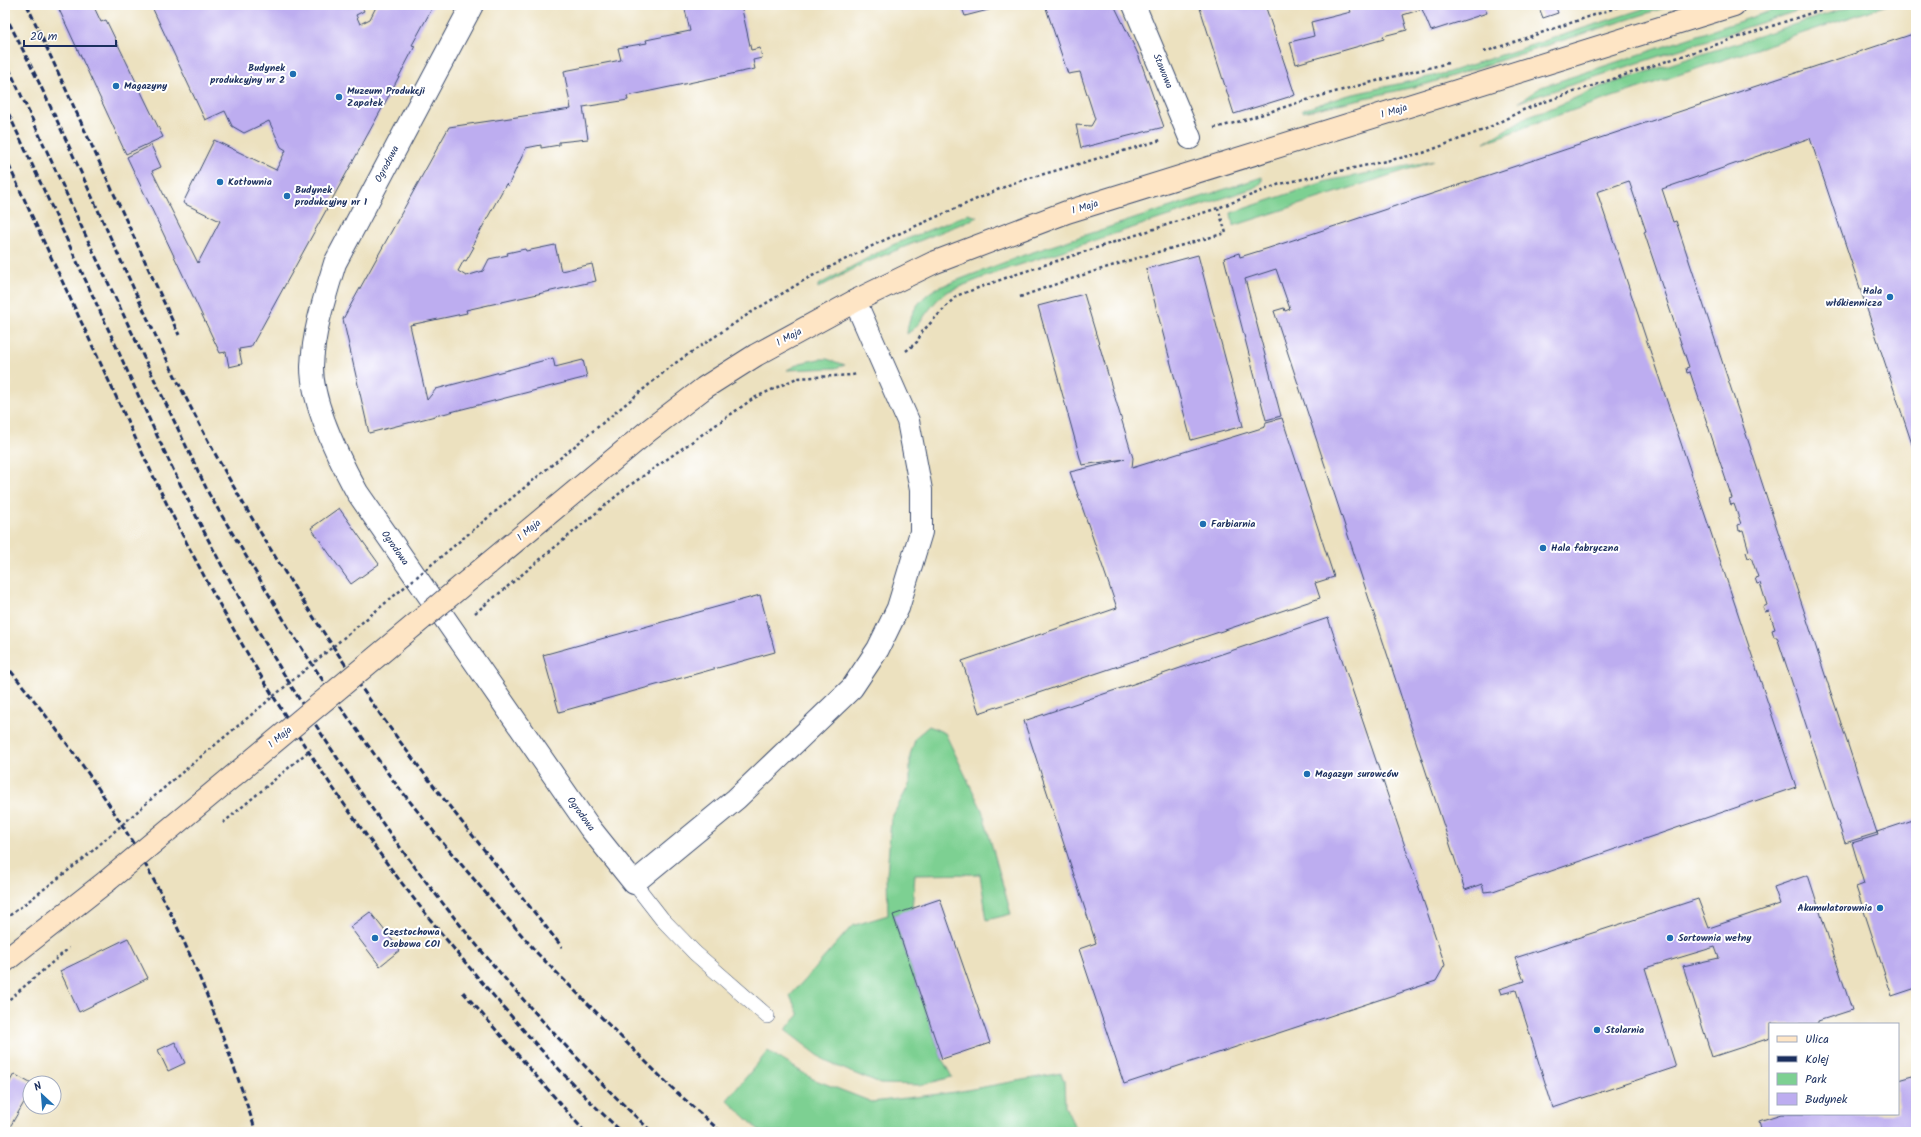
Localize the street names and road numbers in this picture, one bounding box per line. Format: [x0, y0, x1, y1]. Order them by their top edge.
street label: Stawowa [1149, 51, 1177, 91]
street label: 1 Maja [1379, 99, 1410, 123]
street label: Ogrodowa [371, 142, 404, 185]
street label: 1 Maja [1070, 195, 1101, 219]
street label: 1 Maja [773, 323, 805, 350]
street label: 1 Maja [514, 515, 545, 545]
street label: Ogrodowa [377, 527, 413, 569]
street label: 1 Maja [265, 722, 296, 752]
street label: Ogrodowa [563, 793, 599, 835]

